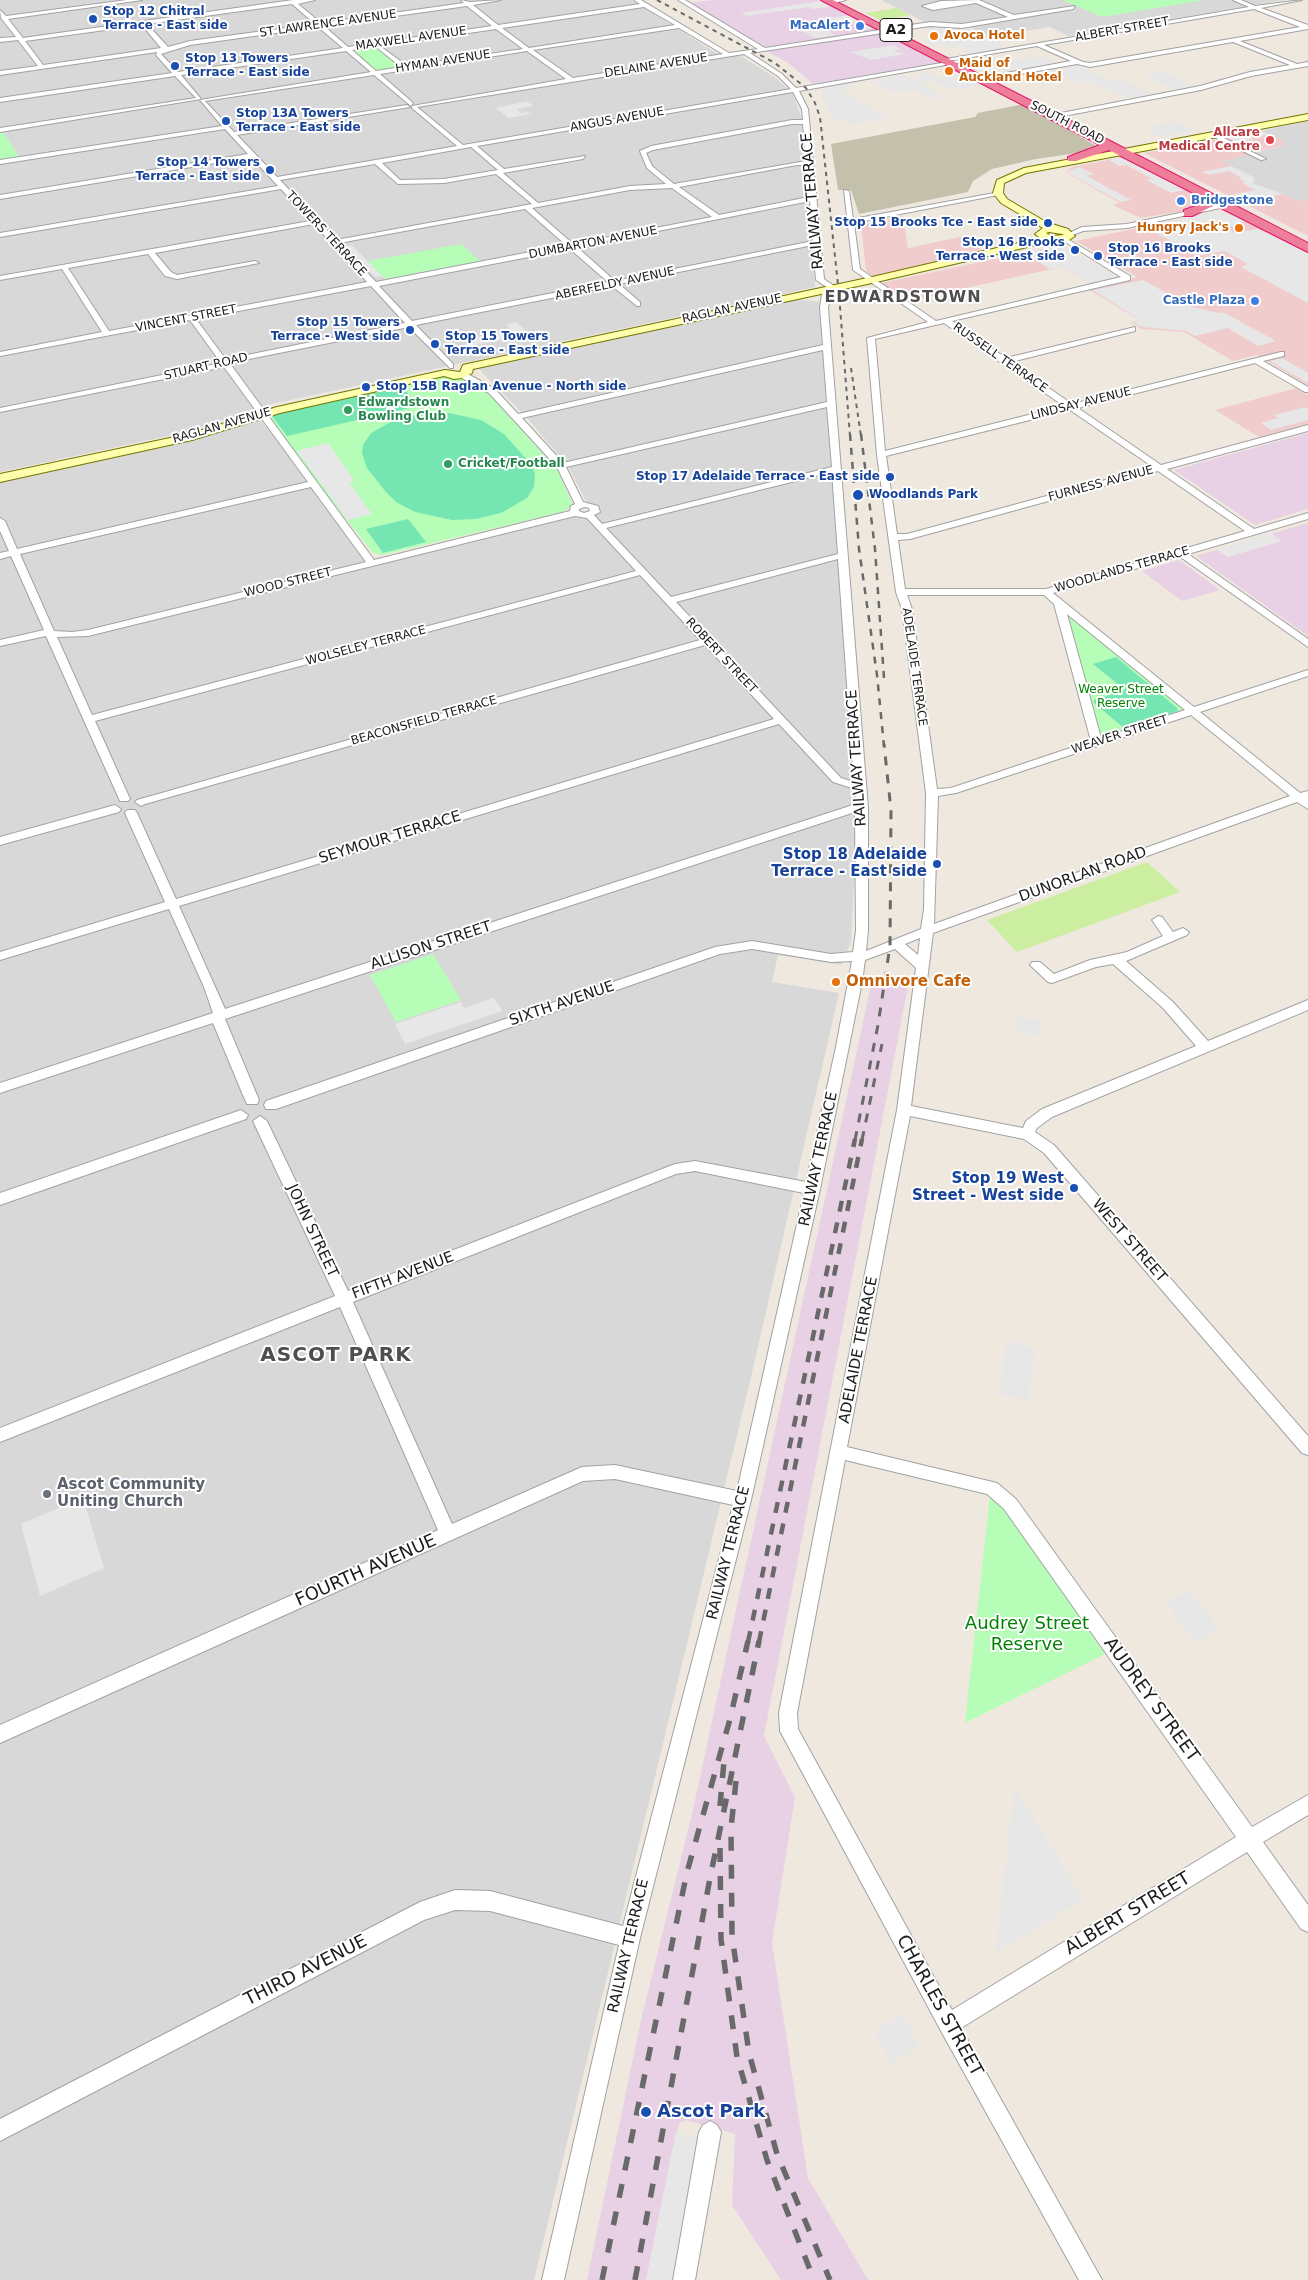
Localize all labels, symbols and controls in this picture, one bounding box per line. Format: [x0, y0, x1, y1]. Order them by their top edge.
place label: Stop 12 Chitral Terrace - East side [103, 5, 228, 33]
street label: ST LAWRENCE AVENUE [258, 7, 398, 41]
marker: Stop 12 Chitral Terrace - East side [87, 13, 99, 25]
street label: ALBERT STREET [1074, 15, 1170, 45]
road number: A2 [880, 18, 912, 42]
place label: MacAlert [790, 19, 850, 33]
marker: MacAlert [854, 20, 866, 32]
street label: MAXWELL AVENUE [355, 24, 467, 54]
place label: Avoca Hotel [944, 29, 1025, 43]
marker: Avoca Hotel [928, 30, 940, 42]
street label: HYMAN AVENUE [394, 47, 492, 77]
street label: DELAINE AVENUE [603, 51, 709, 81]
place label: Stop 13 Towers Terrace - East side [185, 52, 310, 80]
place label: Maid of Auckland Hotel [959, 57, 1062, 85]
marker: Stop 13 Towers Terrace - East side [169, 60, 181, 72]
marker: Maid of Auckland Hotel [943, 65, 955, 77]
street label: SOUTH ROAD [1028, 98, 1106, 148]
street label: ANGUS AVENUE [569, 105, 665, 135]
place label: Stop 13A Towers Terrace - East side [236, 107, 361, 135]
marker: Stop 13A Towers Terrace - East side [220, 115, 232, 127]
place label: Allcare Medical Centre [1158, 126, 1260, 154]
street label: RAILWAY TERRACE [798, 132, 828, 270]
marker: Allcare Medical Centre [1264, 134, 1276, 146]
place label: Stop 14 Towers Terrace - East side [135, 156, 260, 184]
marker: Stop 14 Towers Terrace - East side [264, 164, 276, 176]
street label: TOWERS TERRACE [283, 188, 369, 280]
place label: Bridgestone [1191, 194, 1273, 208]
marker: Bridgestone [1175, 195, 1187, 207]
place label: Stop 15 Brooks Tce - East side [834, 216, 1038, 230]
marker: Stop 15 Brooks Tce - East side [1042, 217, 1054, 229]
place label: Hungry Jack's [1137, 221, 1229, 235]
marker: Hungry Jack's [1233, 222, 1245, 234]
street label: DUMBARTON AVENUE [528, 223, 658, 263]
place label: Stop 16 Brooks Terrace - West side [936, 236, 1065, 264]
place label: Stop 16 Brooks Terrace - East side [1108, 242, 1233, 270]
marker: Stop 16 Brooks Terrace - West side [1069, 244, 1081, 256]
marker: Stop 16 Brooks Terrace - East side [1092, 250, 1104, 262]
street label: ABERFELDY AVENUE [554, 264, 676, 304]
district label: EDWARDSTOWN [823, 288, 983, 308]
street label: RAGLAN AVENUE [681, 291, 783, 327]
place label: Castle Plaza [1163, 294, 1245, 308]
marker: Castle Plaza [1249, 295, 1261, 307]
street label: VINCENT STREET [134, 302, 238, 336]
place label: Stop 15 Towers Terrace - West side [271, 316, 400, 344]
street label: RUSSELL TERRACE [950, 320, 1050, 396]
marker: Stop 15 Towers Terrace - West side [404, 324, 416, 336]
place label: Stop 15 Towers Terrace - East side [445, 330, 570, 358]
marker: Stop 15 Towers Terrace - East side [429, 338, 441, 350]
street label: STUART ROAD [163, 350, 249, 384]
place label: Stop 15B Raglan Avenue - North side [376, 380, 626, 394]
marker: Stop 15B Raglan Avenue - North side [360, 381, 372, 393]
street label: LINDSAY AVENUE [1029, 385, 1133, 423]
place label: Edwardstown Bowling Club [358, 396, 449, 424]
marker: Edwardstown Bowling Club [342, 404, 354, 416]
street label: RAGLAN AVENUE [171, 405, 273, 447]
place label: Cricket/Football [458, 457, 565, 471]
marker: Cricket/Football [442, 458, 454, 470]
street label: FURNESS AVENUE [1047, 463, 1155, 505]
place label: Stop 17 Adelaide Terrace - East side [636, 470, 880, 484]
marker: Stop 17 Adelaide Terrace - East side [884, 471, 896, 483]
marker: Woodlands Park [851, 488, 865, 502]
place label: Woodlands Park [869, 488, 978, 502]
street label: WOODLANDS TERRACE [1053, 544, 1191, 596]
street label: WOOD STREET [243, 565, 333, 601]
street label: ADELAIDE TERRACE [899, 607, 929, 727]
street label: ROBERT STREET [682, 615, 760, 697]
street label: WOLSELEY TERRACE [304, 623, 428, 669]
park label: Weaver Street Reserve [1078, 683, 1164, 711]
street label: RAILWAY TERRACE [843, 689, 871, 827]
street label: BEACONSFIELD TERRACE [349, 693, 499, 749]
street label: WEAVER STREET [1070, 713, 1170, 757]
street label: SEYMOUR TERRACE [317, 808, 463, 868]
street label: DUNORLAN ROAD [1017, 844, 1149, 906]
place label: Stop 18 Adelaide Terrace - East side [771, 846, 927, 881]
marker: Stop 18 Adelaide Terrace - East side [931, 858, 943, 870]
street label: ALLISON STREET [368, 918, 494, 974]
place label: Omnivore Cafe [846, 973, 971, 991]
marker: Omnivore Cafe [830, 976, 842, 988]
street label: SIXTH AVENUE [507, 978, 617, 1030]
street label: RAILWAY TERRACE [796, 1090, 842, 1228]
place label: Stop 19 West Street - West side [912, 1170, 1064, 1205]
street label: JOHN STREET [283, 1182, 341, 1280]
marker: Stop 19 West Street - West side [1068, 1182, 1080, 1194]
street label: WEST STREET [1088, 1195, 1170, 1287]
street label: FIFTH AVENUE [350, 1248, 456, 1304]
street label: ADELAIDE TERRACE [836, 1275, 882, 1425]
district label: ASCOT PARK [259, 1344, 413, 1368]
place label: Ascot Community Uniting Church [57, 1476, 205, 1511]
street label: RAILWAY TERRACE [704, 1484, 754, 1622]
marker: Ascot Community Uniting Church [41, 1488, 53, 1500]
street label: FOURTH AVENUE [292, 1530, 440, 1612]
park label: Audrey Street Reserve [965, 1613, 1089, 1656]
street label: AUDREY STREET [1099, 1634, 1203, 1766]
street label: ALBERT STREET [1061, 1868, 1195, 1960]
street label: RAILWAY TERRACE [605, 1877, 653, 2015]
street label: THIRD AVENUE [241, 1931, 371, 2011]
street label: CHARLES STREET [891, 1932, 987, 2080]
place label: Ascot Park [657, 2101, 765, 2123]
marker: Ascot Park [639, 2105, 653, 2119]

